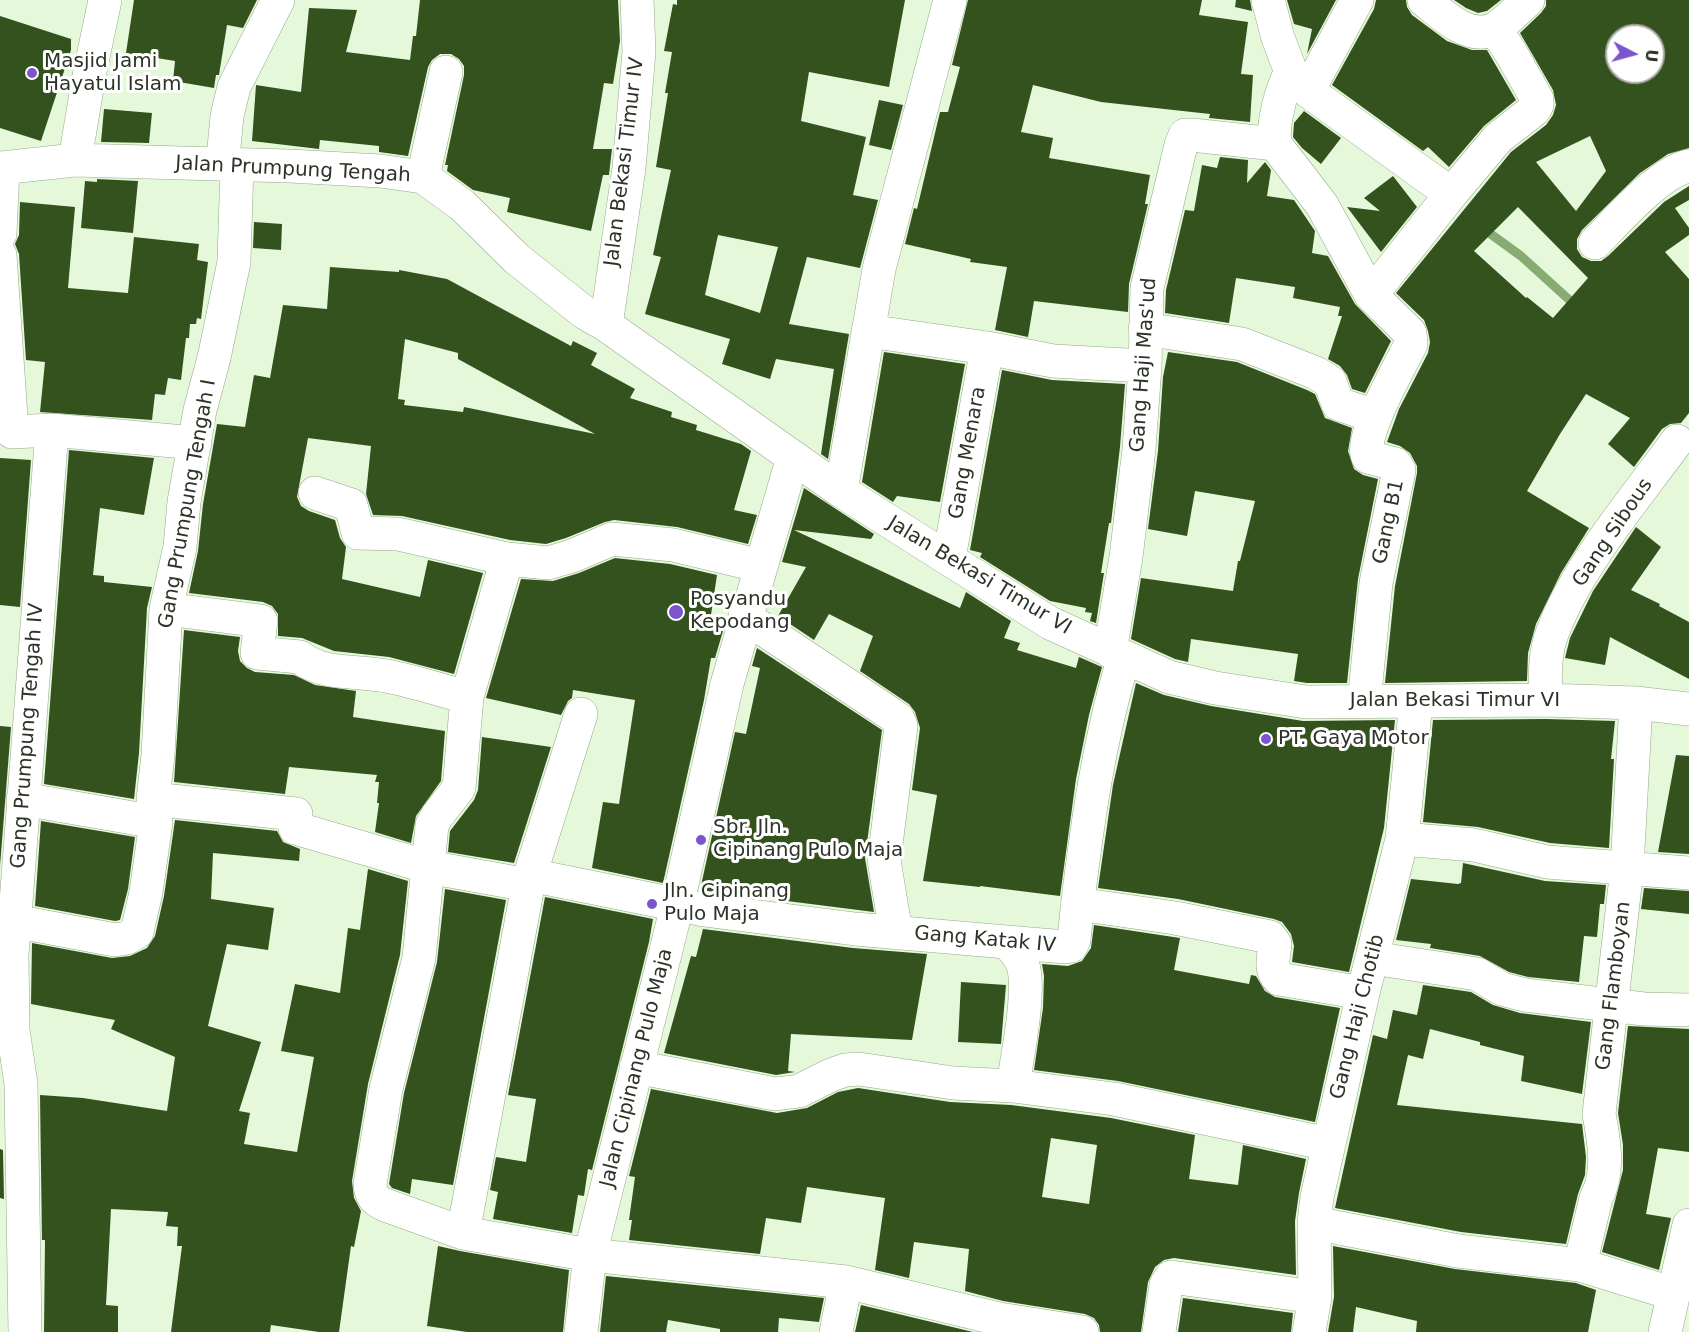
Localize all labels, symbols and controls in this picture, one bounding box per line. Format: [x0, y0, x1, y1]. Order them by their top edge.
north arrow [1605, 24, 1665, 84]
text: U [1641, 48, 1662, 63]
place label: Masjid Jami Hayatul Islam [44, 50, 181, 97]
street label: Jalan Bekasi Timur IV [600, 56, 650, 268]
marker: Masjid Jami Hayatul Islam [25, 66, 39, 80]
street label: Jalan Prumpung Tengah [175, 152, 411, 188]
street label: Gang Haji Mas'ud [1126, 277, 1162, 453]
street label: Gang Prumpung Tengah I [154, 378, 222, 630]
street label: Gang Menara [945, 385, 991, 521]
street label: Gang Sibous [1568, 474, 1658, 592]
street label: Gang B1 [1368, 477, 1410, 567]
street label: Jalan Bekasi Timur VI [883, 512, 1075, 640]
place label: Posyandu Kepodang [690, 588, 790, 635]
street label: Gang Prumpung Tengah IV [7, 602, 49, 870]
marker: Posyandu Kepodang [667, 603, 685, 621]
street label: Jalan Bekasi Timur VI [1350, 689, 1560, 713]
place label: PT. Gaya Motor [1278, 727, 1429, 751]
marker: PT. Gaya Motor [1259, 732, 1273, 746]
place label: Sbr. Jln. Cipinang Pulo Maja [713, 816, 903, 863]
marker: Sbr. Jln. Cipinang Pulo Maja [694, 833, 708, 847]
place label: Jln. Cipinang Pulo Maja [664, 880, 789, 927]
marker: Jln. Cipinang Pulo Maja [645, 897, 659, 911]
street label: Gang Flamboyan [1592, 900, 1636, 1072]
street label: Gang Katak IV [913, 922, 1057, 958]
street label: Gang Haji Chotib [1326, 932, 1390, 1102]
street label: Jalan Cipinang Pulo Maja [596, 946, 678, 1190]

